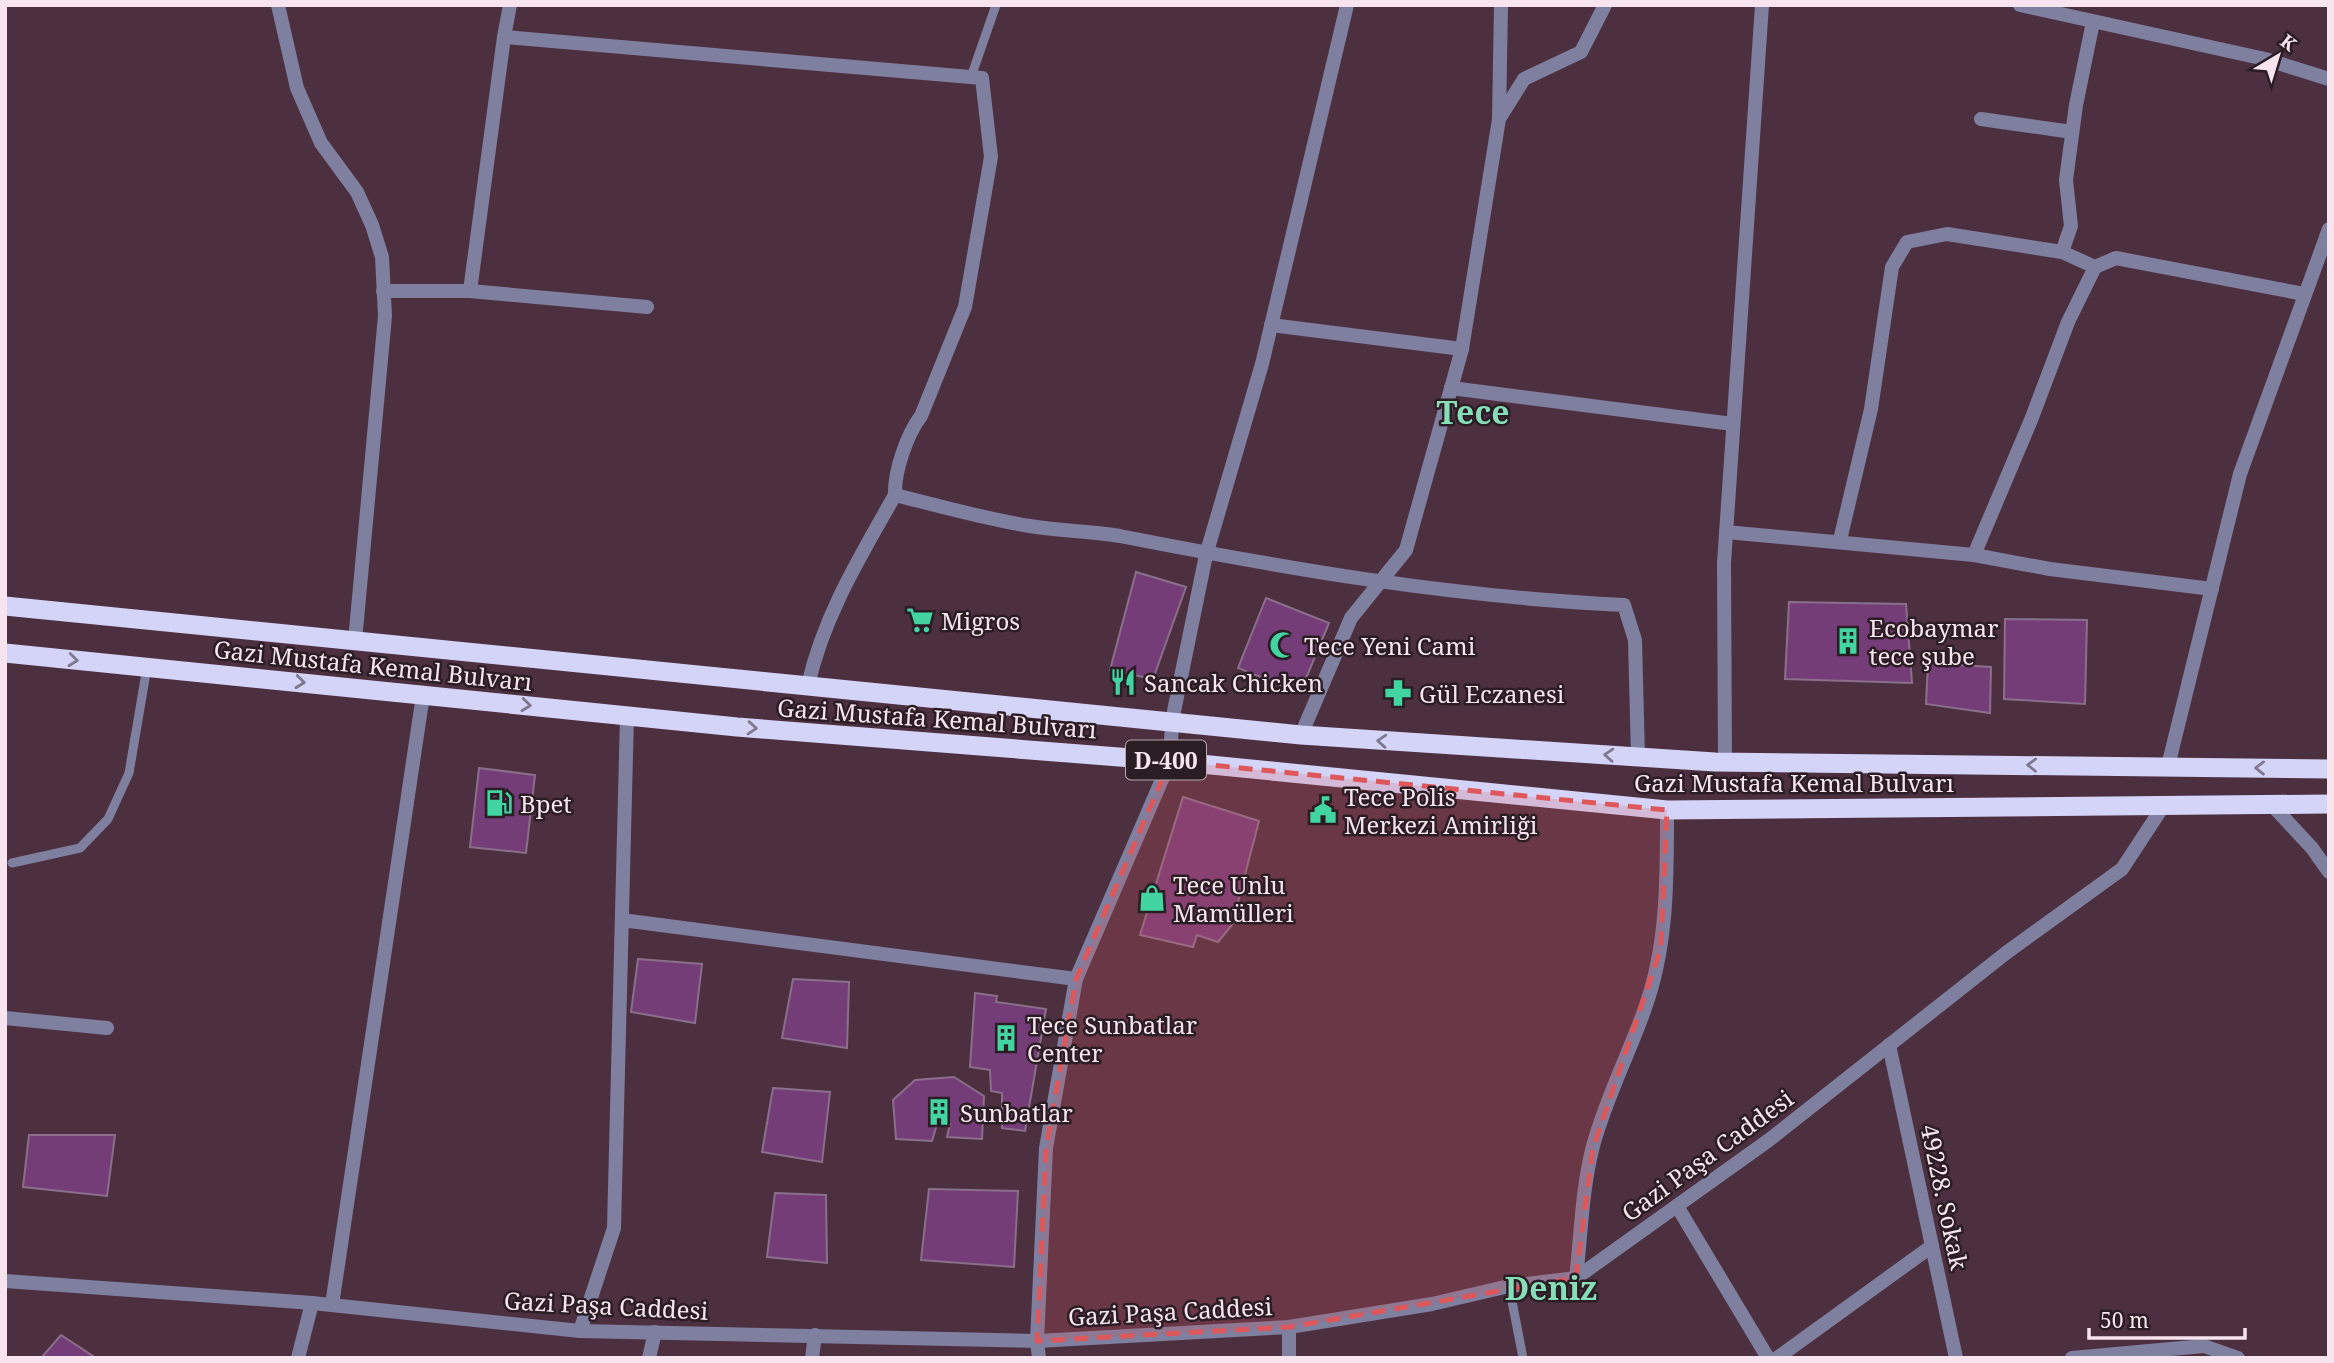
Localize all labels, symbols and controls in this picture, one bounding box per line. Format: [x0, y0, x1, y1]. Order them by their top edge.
north arrow [2243, 21, 2313, 91]
text: K [2275, 28, 2302, 57]
district label: Tece [1436, 390, 1510, 433]
place label: Migros [941, 604, 1020, 637]
supermarket icon: Migros [905, 605, 935, 635]
place label: Ecobaymar tece şube [1869, 611, 1998, 672]
building icon: Ecobaymar tece şube [1833, 626, 1863, 656]
place label: Tece Yeni Cami [1304, 629, 1476, 662]
mosque icon: Tece Yeni Cami [1268, 630, 1298, 660]
street label: Gazi Mustafa Kemal Bulvarı [212, 632, 534, 698]
one-way arrow [68, 652, 79, 667]
place label: Sancak Chicken [1144, 666, 1323, 699]
restaurant icon: Sancak Chicken [1108, 667, 1138, 697]
one-way arrow [294, 674, 305, 689]
place label: Gül Eczanesi [1419, 677, 1565, 710]
pharmacy icon: Gül Eczanesi [1383, 678, 1413, 708]
street label: Gazi Mustafa Kemal Bulvarı [776, 690, 1098, 746]
one-way arrow [521, 697, 532, 712]
one-way arrow [747, 720, 758, 735]
one-way arrow [1376, 733, 1387, 748]
road number: D-400 [1126, 740, 1206, 780]
one-way arrow [1603, 748, 1614, 763]
one-way arrow [2026, 757, 2037, 773]
one-way arrow [2254, 760, 2264, 776]
street label: Gazi Mustafa Kemal Bulvarı [1634, 766, 1954, 799]
place label: Tece Polis Merkezi Amirliği [1344, 780, 1538, 841]
place label: Bpet [520, 787, 572, 820]
fuel station icon: Bpet [484, 788, 514, 818]
public building icon: Tece Polis Merkezi Amirliği [1308, 795, 1338, 825]
place label: Tece Unlu Mamülleri [1173, 868, 1294, 929]
shop icon: Tece Unlu Mamülleri [1137, 883, 1167, 913]
place label: Tece Sunbatlar Center [1027, 1008, 1197, 1069]
building icon: Tece Sunbatlar Center [991, 1023, 1021, 1053]
street label: Gazi Paşa Caddesi [1615, 1081, 1800, 1228]
place label: Sunbatlar [960, 1096, 1073, 1129]
building icon: Sunbatlar [924, 1097, 954, 1127]
street label: 49228. Sokak [1913, 1121, 1977, 1274]
district label: Deniz [1505, 1266, 1597, 1309]
street label: Gazi Paşa Caddesi [503, 1283, 709, 1327]
street label: Gazi Paşa Caddesi [1067, 1289, 1273, 1333]
scale bar [2089, 1296, 2245, 1340]
text: 50 m [2100, 1306, 2149, 1334]

